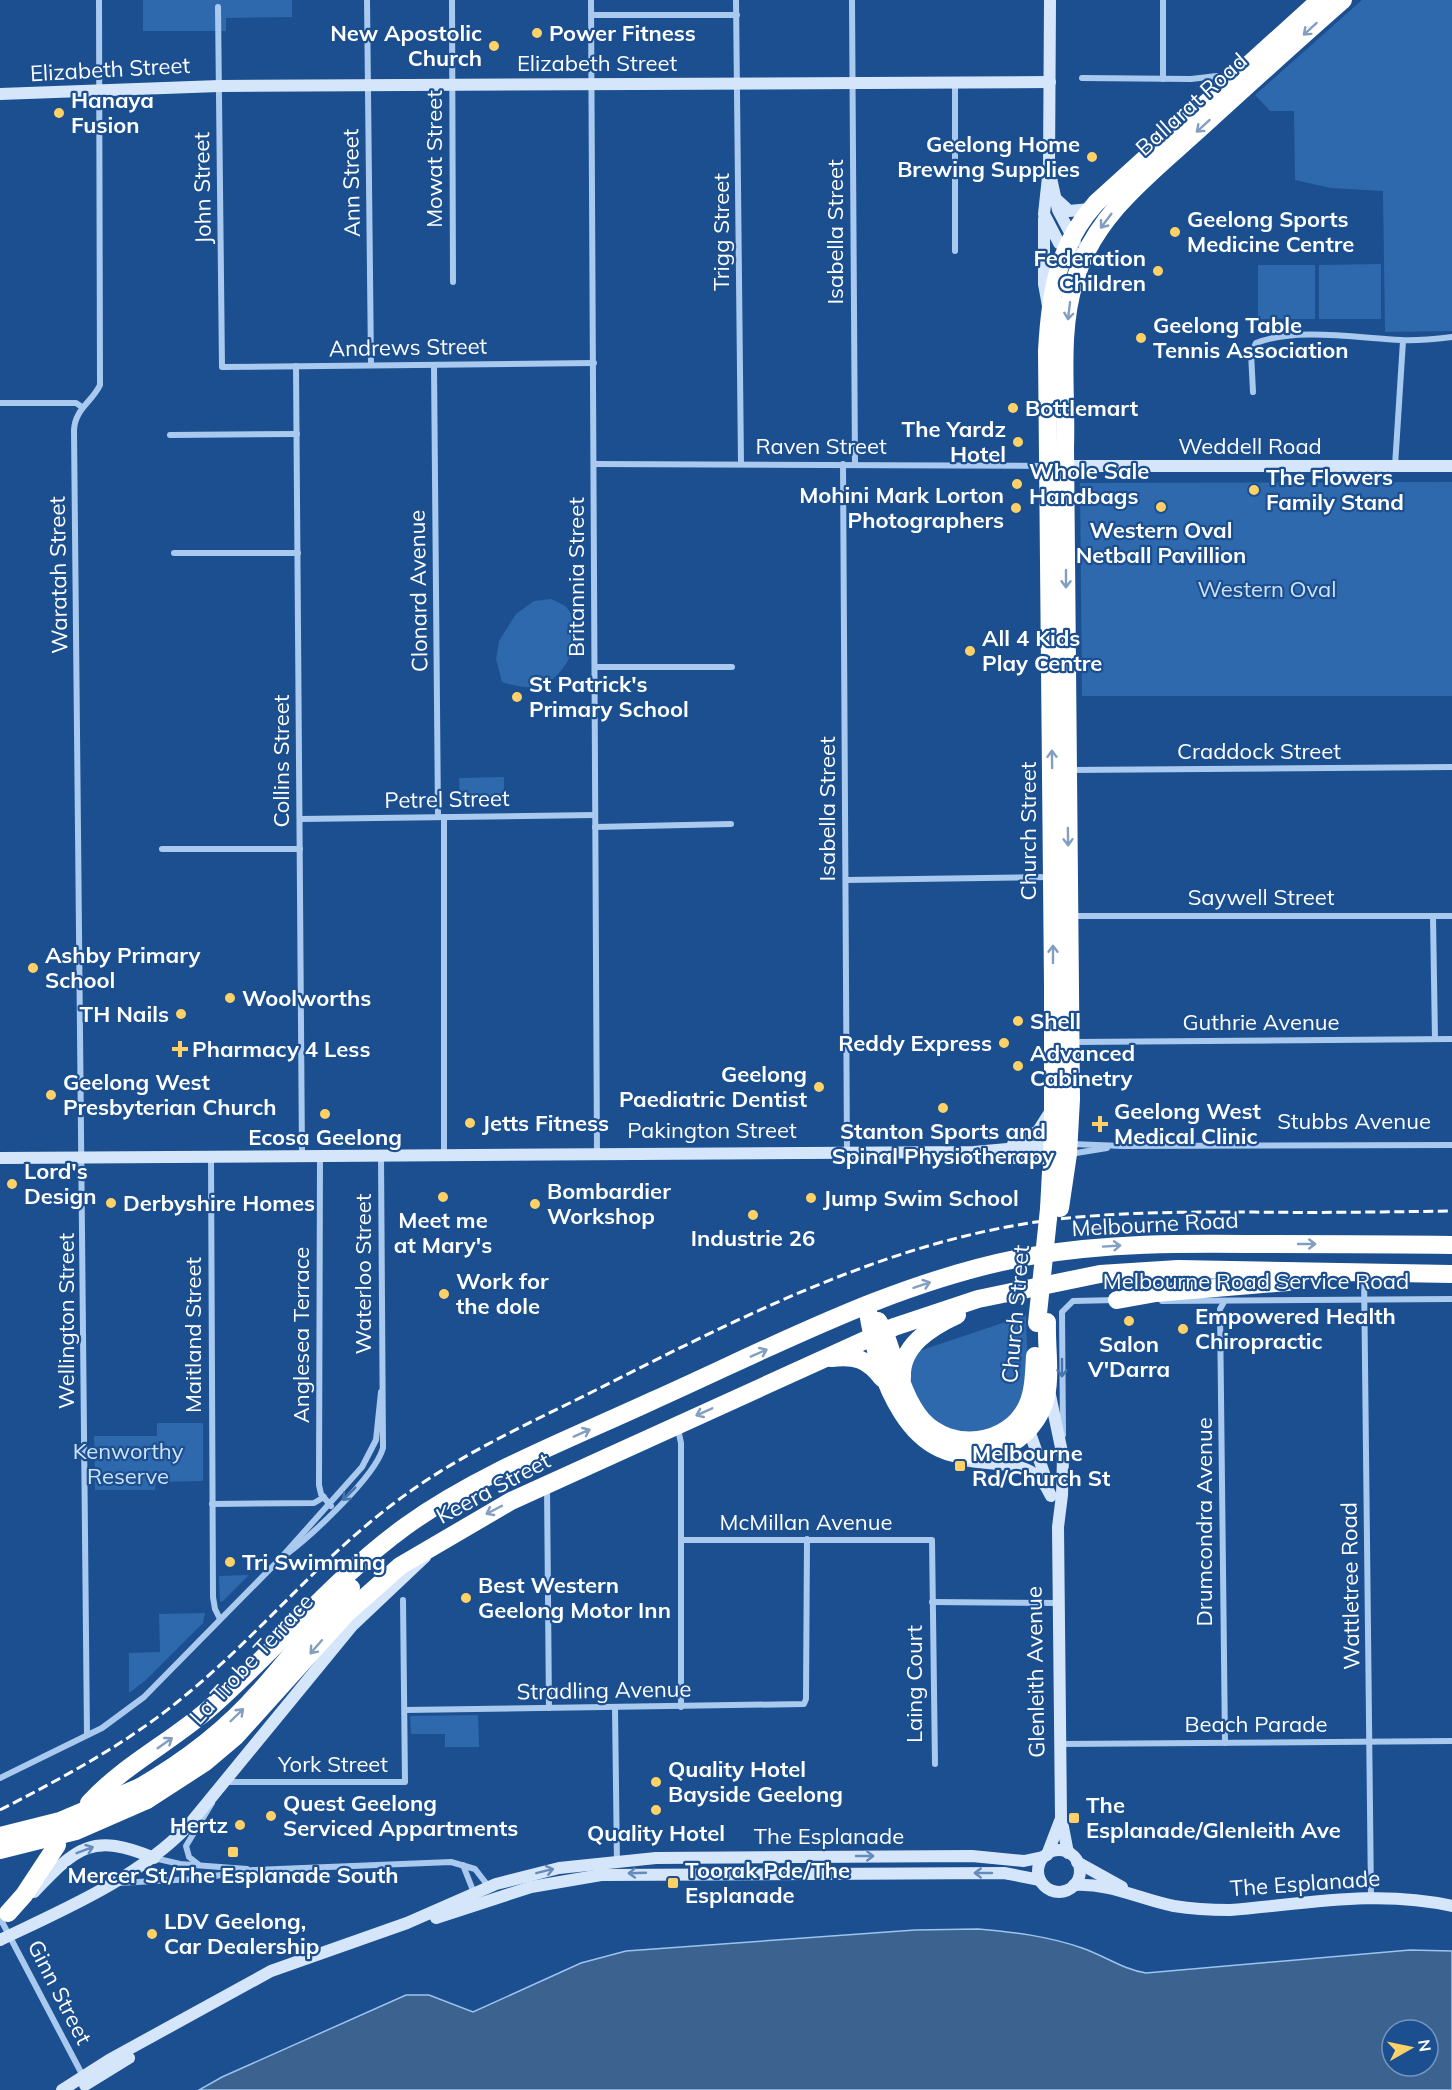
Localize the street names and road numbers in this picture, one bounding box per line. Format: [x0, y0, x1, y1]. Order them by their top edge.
street label: Ballarat Road [1130, 47, 1252, 161]
street label: Elizabeth Street [517, 49, 677, 77]
street label: Elizabeth Street [29, 51, 191, 87]
street label: Mowat Street [420, 90, 448, 228]
street label: Ann Street [336, 128, 366, 238]
street label: John Street [187, 131, 217, 244]
street label: Isabella Street [821, 159, 849, 305]
street label: Trigg Street [707, 173, 735, 291]
street label: Andrews Street [329, 332, 488, 362]
street label: Raven Street [755, 432, 887, 460]
street label: Weddell Road [1178, 432, 1322, 460]
street label: Waratah Street [43, 496, 73, 654]
street label: Britannia Street [562, 497, 590, 657]
street label: Clonard Avenue [403, 510, 433, 672]
street label: Collins Street [267, 694, 295, 827]
street label: Isabella Street [813, 736, 841, 882]
street label: Craddock Street [1177, 737, 1341, 765]
street label: Church Street [1014, 761, 1042, 900]
street label: Petrel Street [384, 784, 510, 814]
street label: Saywell Street [1188, 883, 1335, 911]
street label: Guthrie Avenue [1183, 1008, 1339, 1036]
street label: Stubbs Avenue [1277, 1107, 1431, 1135]
street label: Pakington Street [627, 1116, 797, 1144]
street label: Waterloo Street [349, 1193, 377, 1354]
street label: Melbourne Road [1071, 1206, 1239, 1242]
street label: Wellington Street [52, 1232, 80, 1409]
street label: Church Street [995, 1243, 1035, 1384]
street label: Anglesea Terrace [287, 1247, 315, 1423]
street label: Maitland Street [179, 1257, 207, 1413]
street label: Melbourne Road Service Road [1103, 1267, 1409, 1295]
street label: Drumcondra Avenue [1190, 1417, 1218, 1627]
street label: Keera Street [431, 1446, 555, 1530]
street label: Wattletree Road [1335, 1502, 1365, 1670]
street label: McMillan Avenue [720, 1508, 892, 1536]
street label: Glenleith Avenue [1020, 1586, 1050, 1758]
street label: La Trobe Terrace [183, 1588, 319, 1730]
street label: Laing Court [900, 1625, 928, 1743]
street label: Stradling Avenue [516, 1674, 692, 1706]
street label: Beach Parade [1185, 1710, 1327, 1738]
street label: York Street [277, 1750, 388, 1778]
street label: The Esplanade [754, 1822, 904, 1850]
street label: The Esplanade [1229, 1864, 1381, 1902]
street label: Ginn Street [22, 1935, 98, 2049]

